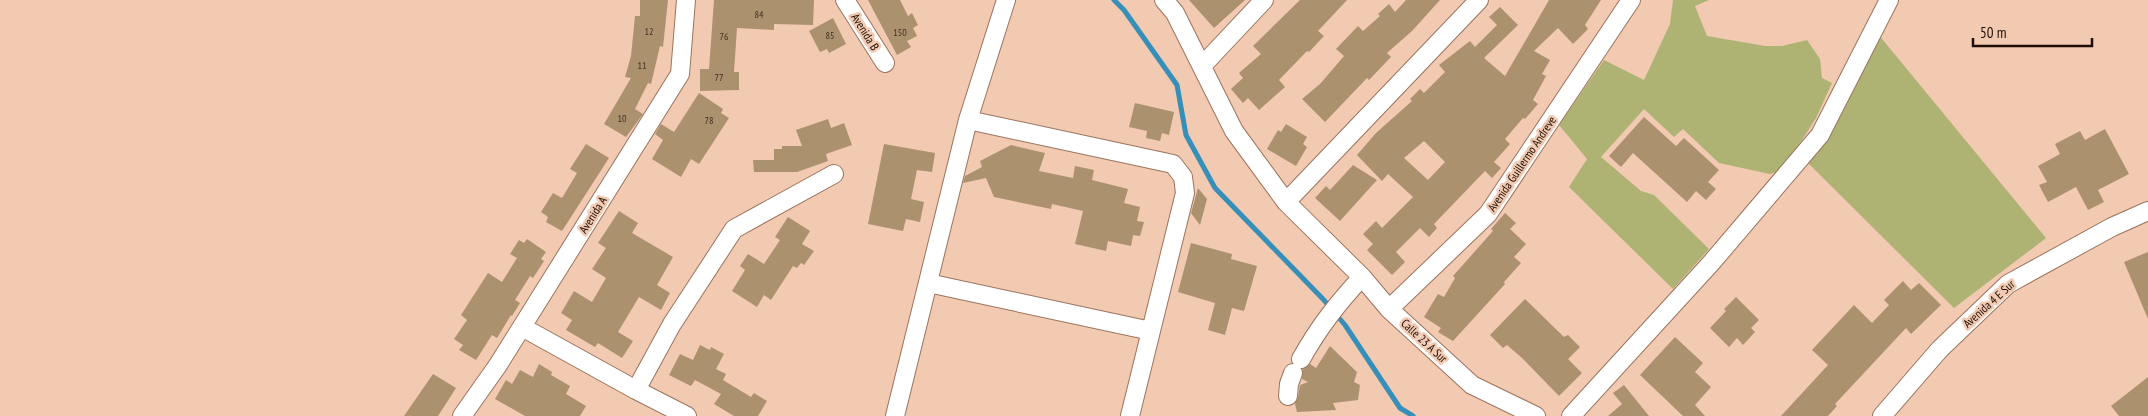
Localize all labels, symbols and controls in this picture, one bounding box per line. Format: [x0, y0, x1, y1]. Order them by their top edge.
house number: 84 [755, 8, 764, 21]
street label: Avenida B [848, 10, 883, 53]
scale bar [1973, 15, 2092, 47]
text: 50 m [1980, 23, 2006, 42]
house number: 12 [645, 25, 654, 38]
house number: 150 [893, 26, 907, 39]
house number: 85 [826, 29, 835, 42]
house number: 76 [720, 30, 729, 43]
house number: 11 [638, 59, 647, 72]
house number: 77 [715, 71, 724, 84]
house number: 10 [618, 112, 627, 125]
street label: Avenida Guillermo Andreve [1484, 113, 1559, 214]
house number: 78 [705, 114, 714, 127]
street label: Avenida A [575, 193, 610, 236]
street label: Avenida 4 E Sur [1960, 276, 2018, 331]
street label: Calle 23 A Sur [1398, 315, 1451, 366]

